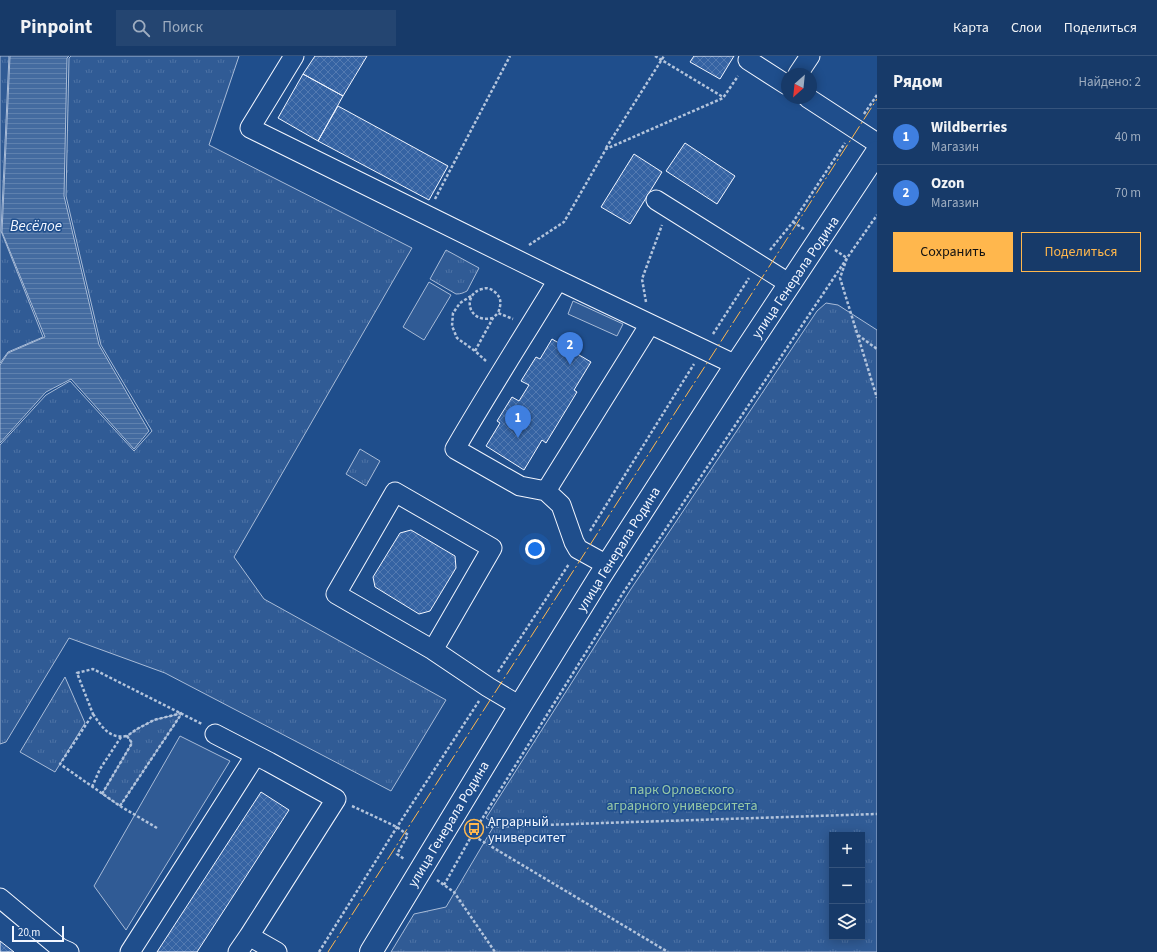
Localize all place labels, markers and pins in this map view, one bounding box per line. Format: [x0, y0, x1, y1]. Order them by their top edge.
pin: 2 [557, 332, 583, 365]
pin: 1 [505, 405, 531, 438]
place label: Аграрный университет [488, 812, 566, 848]
bus stop icon: Аграрный университет [463, 818, 485, 840]

